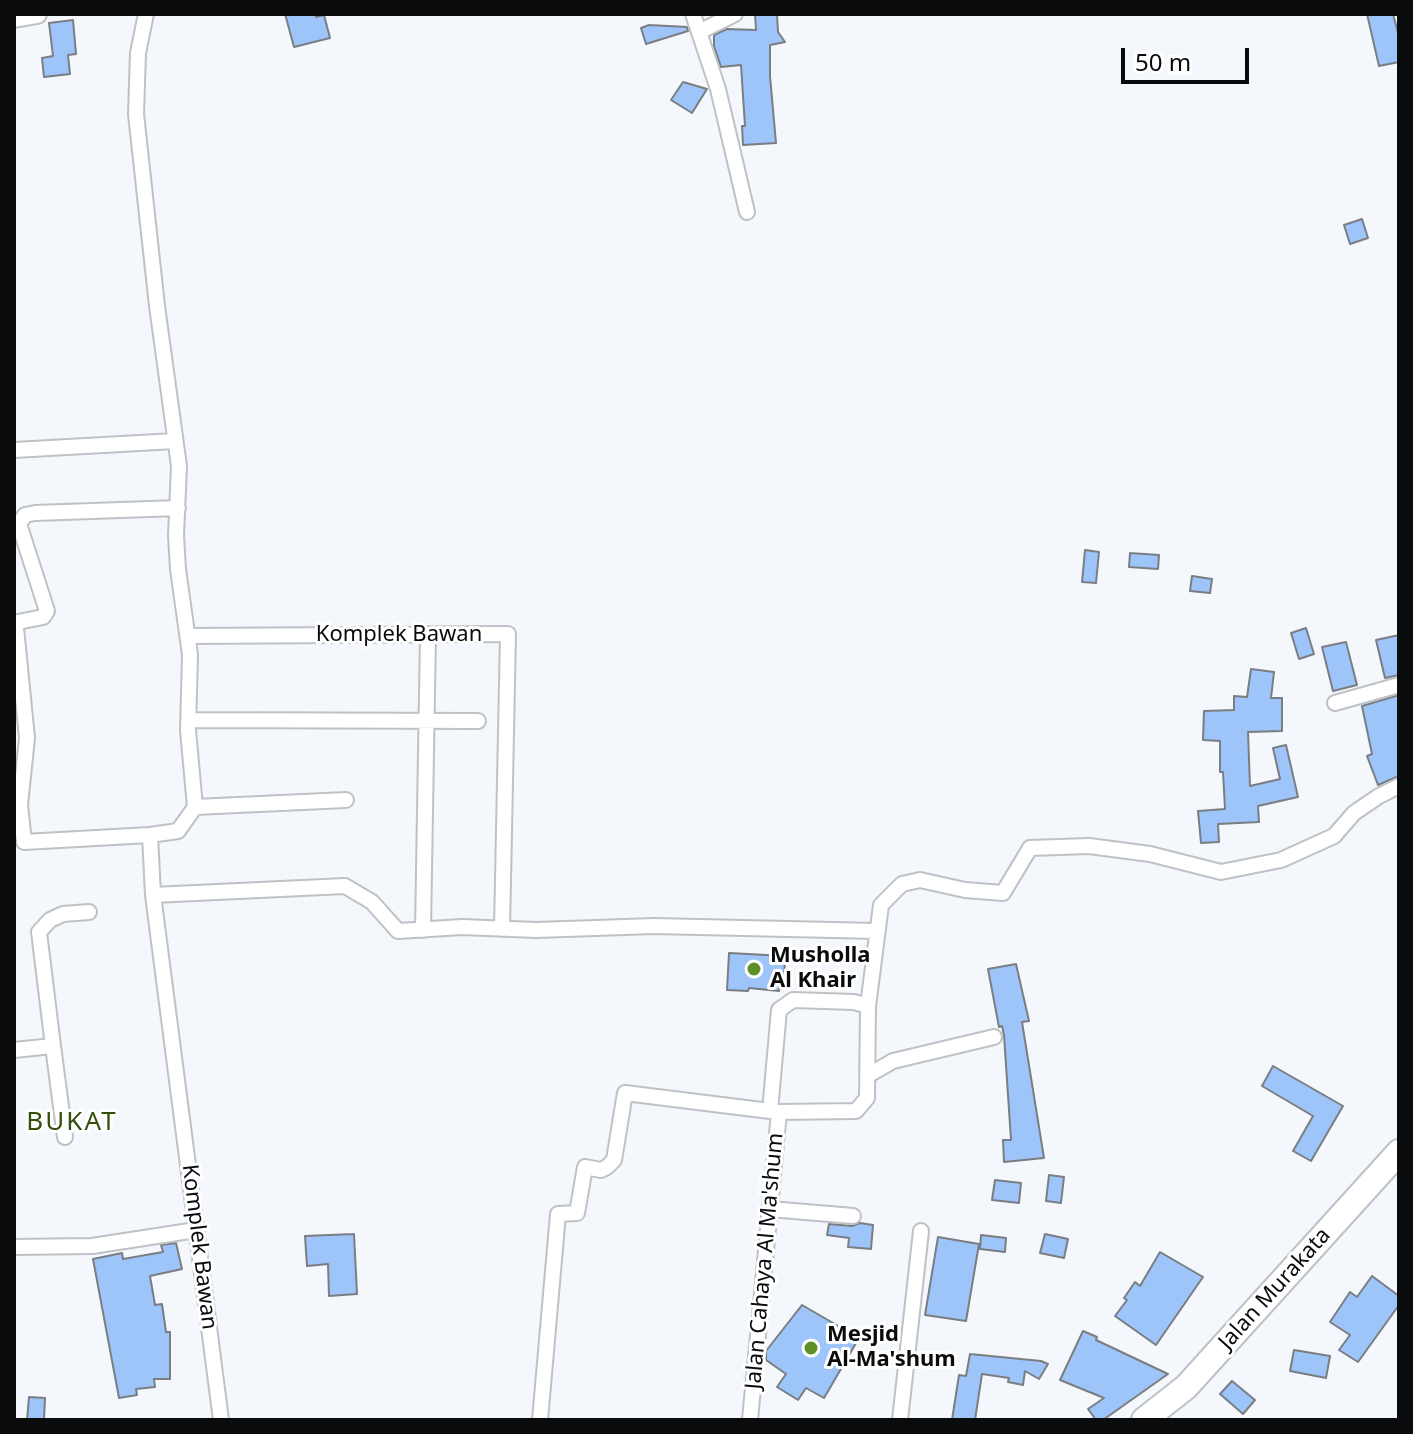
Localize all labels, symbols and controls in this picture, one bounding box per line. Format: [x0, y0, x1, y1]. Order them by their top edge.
scale bar [1125, 32, 1253, 82]
text: 50 m [1135, 45, 1191, 78]
street label: Komplek Bawan [316, 622, 482, 648]
place label: Musholla Al Khair [770, 943, 870, 994]
marker: Musholla Al Khair [745, 960, 763, 978]
district label: BUKAT [26, 1107, 118, 1139]
street label: Jalan Cahaya Al Ma'shum [741, 1132, 789, 1390]
street label: Komplek Bawan [176, 1163, 222, 1331]
street label: Jalan Murakata [1213, 1223, 1337, 1355]
place label: Mesjid Al-Ma'shum [827, 1322, 956, 1374]
marker: Mesjid Al-Ma'shum [802, 1339, 820, 1357]

